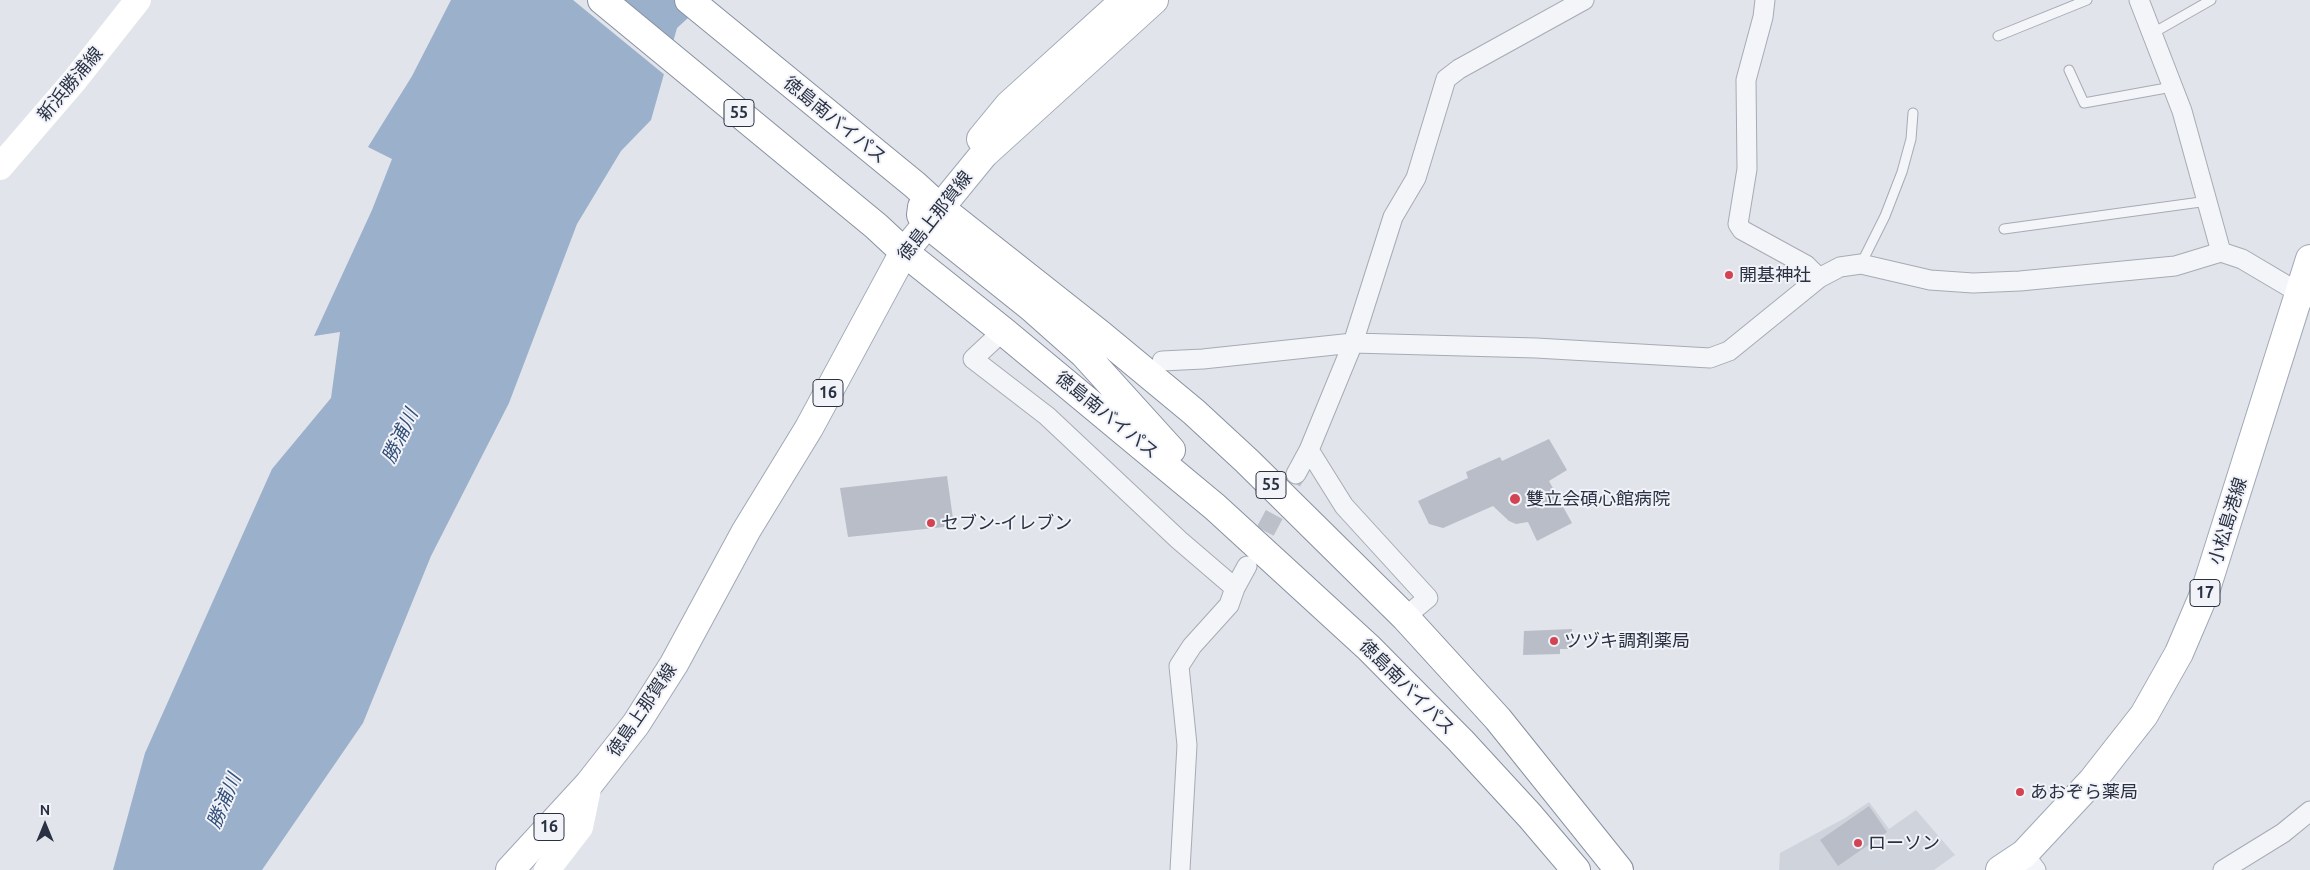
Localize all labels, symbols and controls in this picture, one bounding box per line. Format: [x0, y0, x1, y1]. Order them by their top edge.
street label: 新浜勝浦線 [33, 43, 107, 125]
street label: 徳島南バイパス [779, 72, 891, 168]
road number: 55 [724, 100, 754, 126]
street label: 徳島上那賀線 [893, 167, 977, 265]
place label: 開基神社 [1739, 264, 1811, 286]
marker: 開基神社 [1723, 269, 1735, 281]
street label: 徳島南バイパス [1051, 367, 1163, 463]
road number: 16 [813, 379, 843, 406]
water label: 勝浦川 [377, 405, 423, 467]
road number: 55 [1256, 472, 1286, 498]
street label: 小松島港線 [2205, 475, 2251, 567]
place label: 雙立会碩心館病院 [1526, 488, 1670, 510]
marker: 雙立会碩心館病院 [1508, 492, 1522, 506]
place label: セブン-イレブン [941, 512, 1072, 534]
marker: セブン-イレブン [925, 517, 937, 529]
road number: 17 [2190, 580, 2220, 606]
place label: ツヅキ調剤薬局 [1564, 630, 1690, 652]
street label: 徳島南バイパス [1355, 635, 1459, 739]
marker: ツヅキ調剤薬局 [1548, 635, 1560, 647]
street label: 徳島上那賀線 [603, 659, 681, 761]
water label: 勝浦川 [202, 770, 246, 832]
place label: あおぞら薬局 [2030, 781, 2138, 803]
marker: あおぞら薬局 [2014, 786, 2026, 798]
north arrow [20, 800, 70, 850]
text: N [40, 802, 50, 818]
road number: 16 [534, 814, 564, 840]
place label: ローソン [1868, 832, 1940, 854]
marker: ローソン [1852, 837, 1864, 849]

